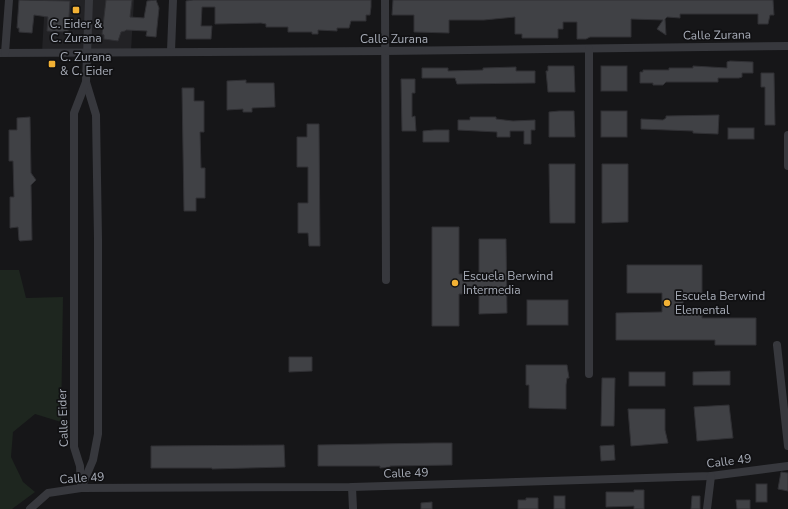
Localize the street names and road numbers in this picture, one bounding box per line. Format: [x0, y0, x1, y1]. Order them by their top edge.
street label: Calle Zurana [683, 26, 751, 44]
street label: Calle Zurana [360, 31, 428, 47]
street label: Calle Eider [54, 388, 72, 447]
street label: Calle 49 [706, 450, 752, 472]
street label: Calle 49 [383, 464, 429, 482]
street label: Calle 49 [59, 468, 105, 488]

